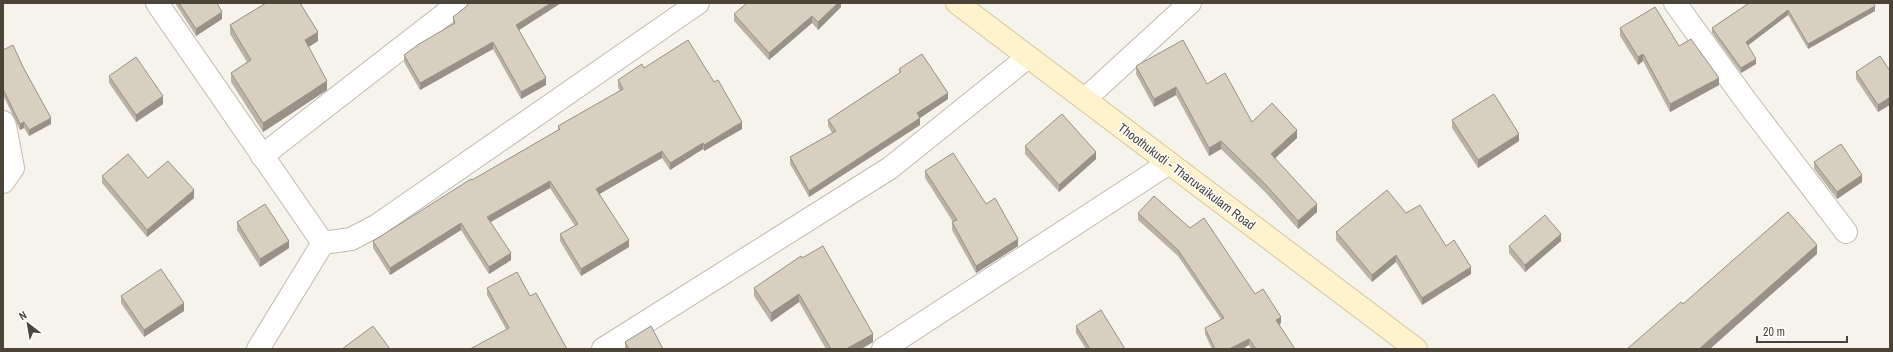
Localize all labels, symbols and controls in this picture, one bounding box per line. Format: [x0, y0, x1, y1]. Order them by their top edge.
street label: Thoothukudi - Tharuvaikulam Road [1115, 119, 1259, 234]
north arrow [8, 304, 48, 344]
text: N [16, 308, 29, 323]
scale bar [1757, 318, 1847, 344]
text: 20 m [1763, 324, 1785, 340]

